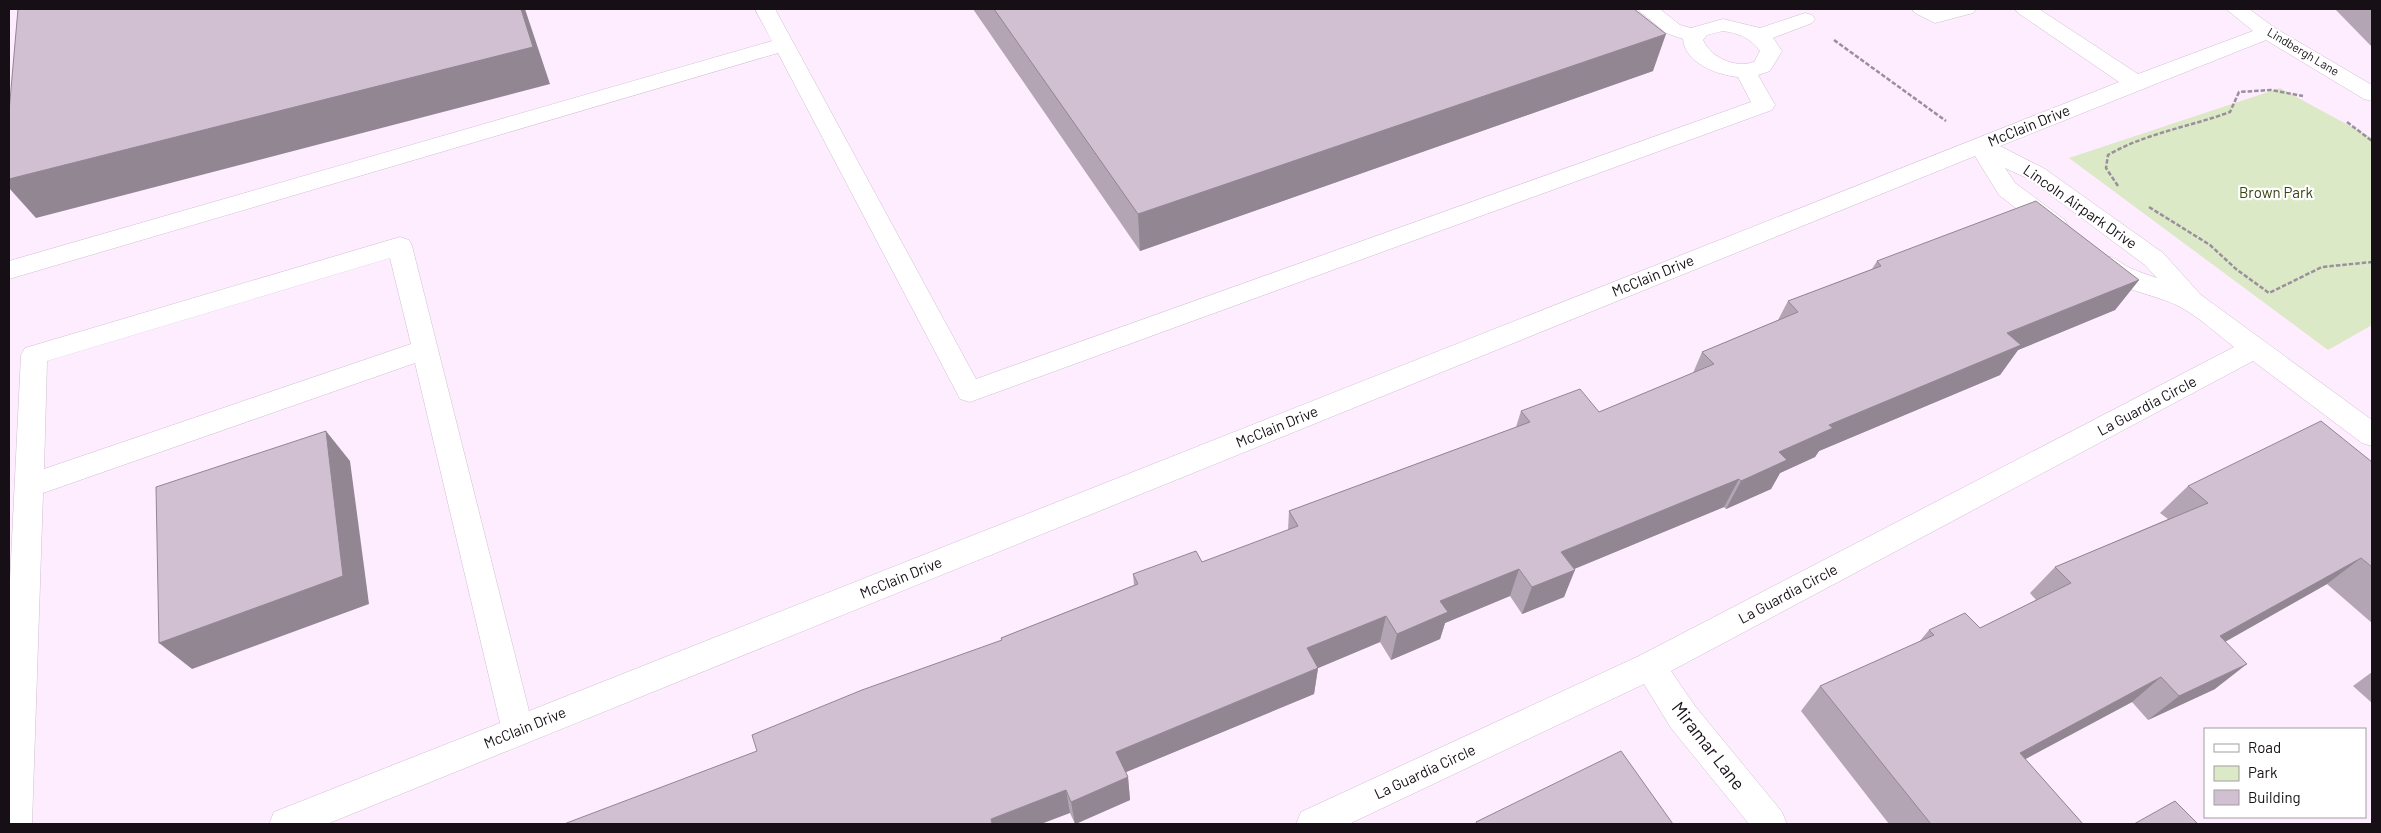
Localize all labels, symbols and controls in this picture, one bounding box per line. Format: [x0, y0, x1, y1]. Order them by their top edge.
street label: Lindbergh Lane [2265, 24, 2342, 78]
street label: McClain Drive [1985, 100, 2072, 150]
street label: Lincoln Airpark Drive [2020, 160, 2141, 252]
park label: Brown Park [2239, 183, 2314, 201]
street label: McClain Drive [1609, 250, 1696, 300]
street label: La Guardia Circle [2094, 371, 2199, 439]
street label: McClain Drive [1233, 401, 1320, 451]
street label: McClain Drive [857, 552, 944, 602]
street label: La Guardia Circle [1735, 559, 1840, 627]
street label: Miramar Lane [1667, 697, 1750, 794]
street label: McClain Drive [481, 702, 568, 752]
legend [2204, 728, 2366, 818]
text: Road [2248, 738, 2281, 756]
street label: La Guardia Circle [1371, 740, 1478, 802]
text: Park [2248, 763, 2278, 781]
text: Building [2248, 788, 2301, 806]

